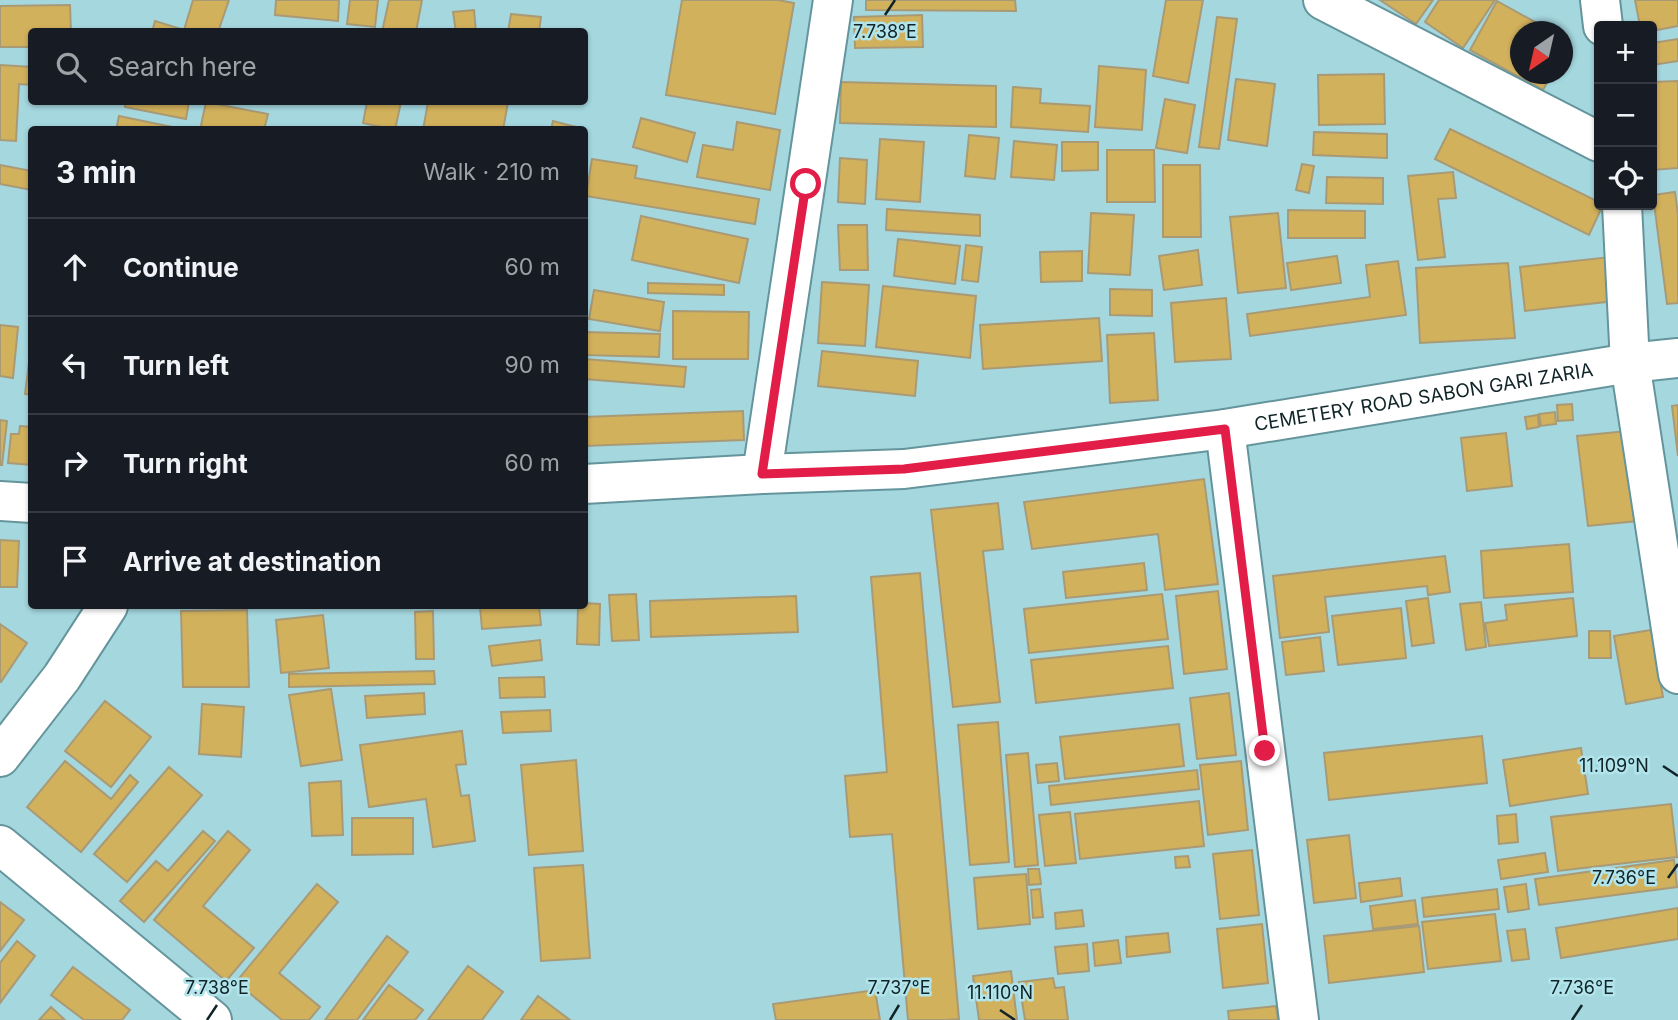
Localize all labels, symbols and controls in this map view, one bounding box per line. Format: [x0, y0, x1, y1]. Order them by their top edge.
text: 7.738°E [853, 21, 917, 42]
north arrow [1510, 21, 1573, 84]
map controls [1594, 21, 1657, 210]
button: + [1594, 21, 1657, 84]
search box [28, 28, 588, 105]
icon: search [52, 48, 90, 86]
text: Search here [108, 51, 257, 82]
button: − [1594, 84, 1657, 147]
button: locate [1594, 147, 1657, 210]
text: 3 min [56, 154, 137, 190]
text: Walk · 210 m [423, 158, 560, 186]
route start [790, 168, 821, 199]
icon: ahead [56, 248, 94, 286]
text: Continue [123, 252, 239, 283]
text: 60 m [505, 253, 560, 281]
icon: left [56, 346, 94, 384]
text: Turn left [123, 350, 229, 381]
text: 90 m [505, 351, 560, 379]
street label: CEMETERY ROAD SABON GARI ZARIA [1253, 358, 1595, 436]
icon: right [56, 444, 94, 482]
text: Turn right [123, 448, 248, 479]
text: 60 m [505, 449, 560, 477]
icon: arrive [56, 542, 94, 580]
text: Arrive at destination [123, 546, 382, 577]
route end [1249, 735, 1280, 766]
text: 11.109°N [1579, 755, 1649, 776]
text: 7.736°E [1592, 867, 1656, 888]
text: 7.738°E [185, 977, 249, 998]
text: 7.737°E [867, 977, 931, 998]
text: 7.736°E [1550, 977, 1614, 998]
text: 11.110°N [967, 982, 1033, 1003]

